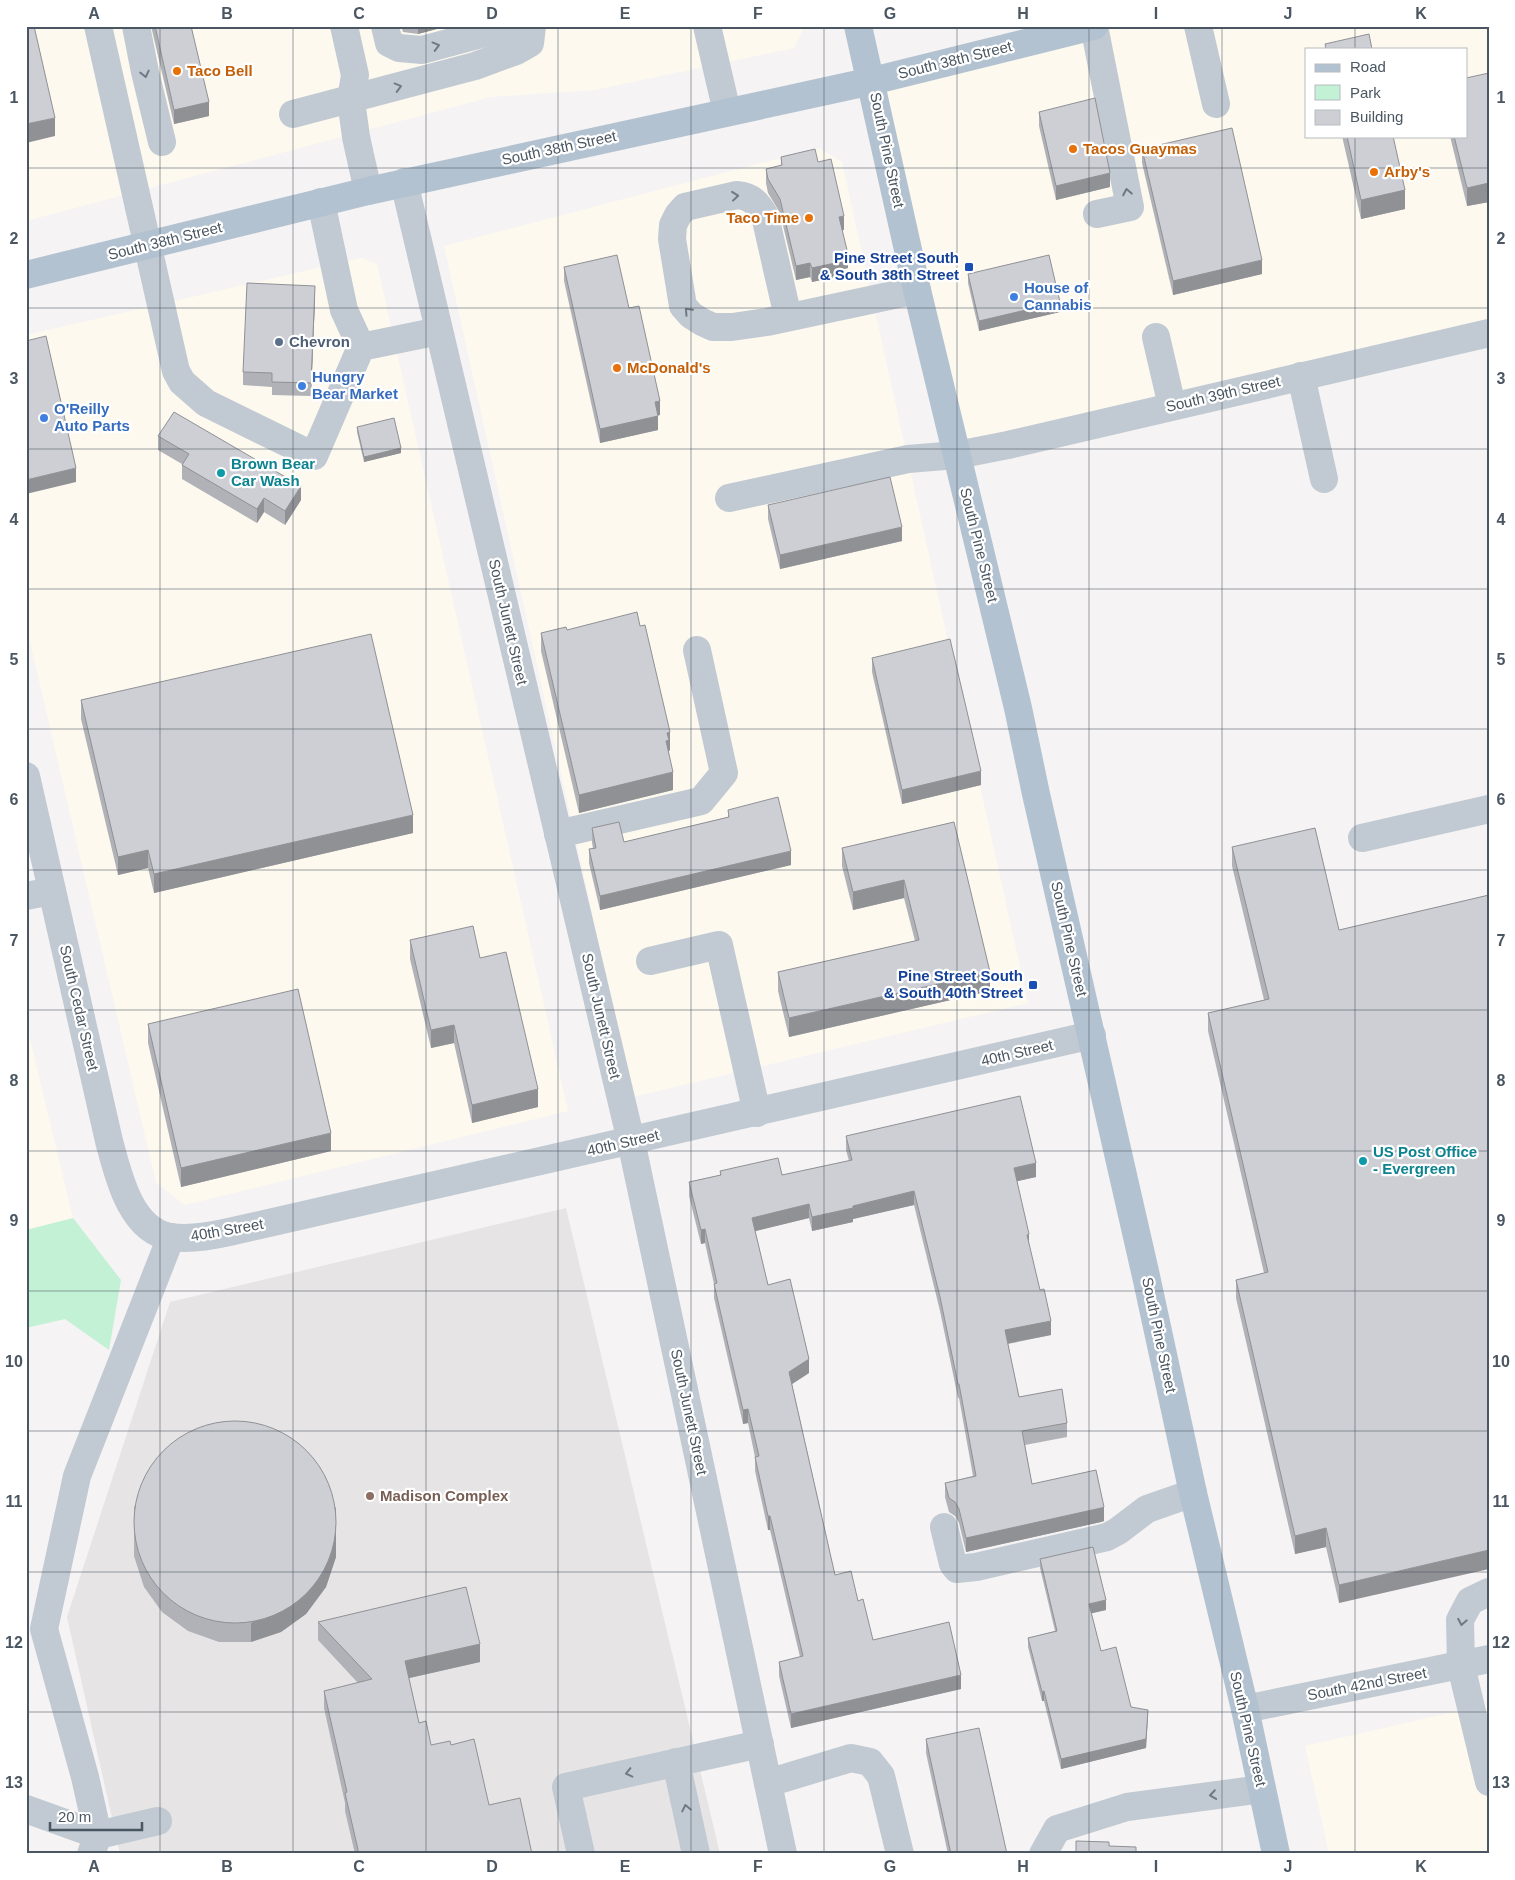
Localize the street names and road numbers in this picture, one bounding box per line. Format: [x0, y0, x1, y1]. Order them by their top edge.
street label: South 38th Street [896, 37, 1014, 82]
street label: South Pine Street [867, 91, 908, 210]
street label: South 38th Street [500, 127, 619, 168]
street label: South 38th Street [106, 218, 224, 263]
street label: South 39th Street [1164, 372, 1282, 415]
street label: South Pine Street [957, 486, 1002, 605]
street label: South Junett Street [486, 557, 531, 687]
street label: South Pine Street [1048, 880, 1091, 999]
street label: South Cedar Street [57, 943, 102, 1073]
street label: South Junett Street [579, 951, 624, 1081]
street label: 40th Street [979, 1036, 1055, 1069]
street label: 40th Street [585, 1126, 661, 1159]
street label: 40th Street [189, 1215, 265, 1244]
street label: South Pine Street [1139, 1276, 1180, 1395]
street label: South Junett Street [668, 1347, 711, 1477]
street label: South 42nd Street [1306, 1663, 1429, 1703]
street label: South Pine Street [1227, 1670, 1270, 1789]

